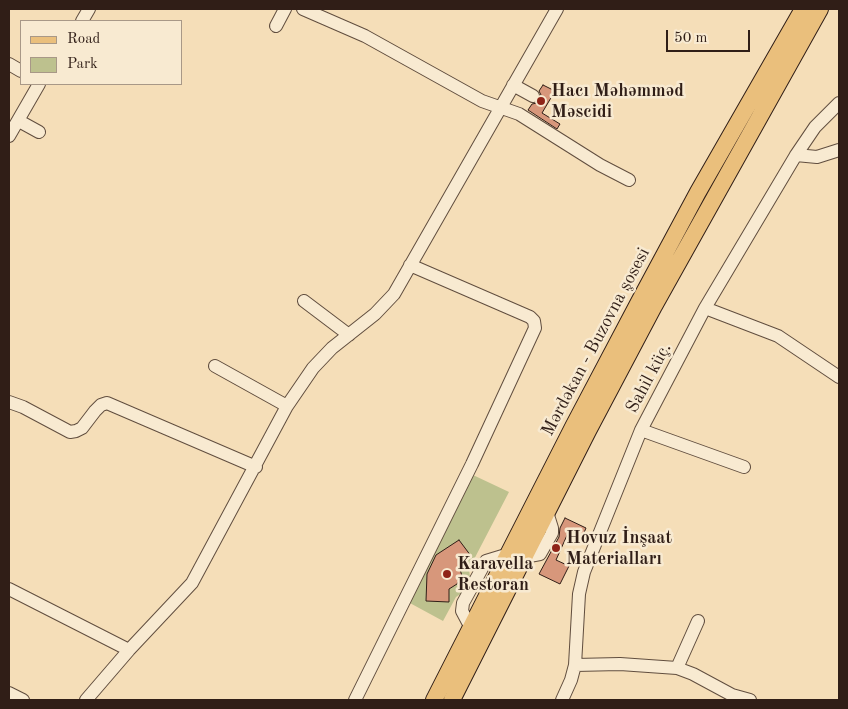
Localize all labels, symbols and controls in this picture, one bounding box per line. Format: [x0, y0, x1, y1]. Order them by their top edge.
legend [20, 20, 182, 85]
scale bar [668, 20, 752, 52]
text: 50 m [674, 31, 708, 46]
text: Road [67, 32, 100, 47]
text: Park [67, 57, 98, 72]
place label: Hacı Məhəmməd Məscidi [551, 80, 684, 122]
marker: Hacı Məhəmməd Məscidi [535, 95, 547, 107]
street label: Mərdəkan - Buzovna şosesi [537, 244, 655, 440]
street label: Sahil küç. [622, 339, 676, 417]
place label: Hovuz İnşaat Materialları [566, 527, 672, 570]
marker: Hovuz İnşaat Materialları [550, 542, 562, 554]
place label: Karavella Restoran [457, 553, 533, 596]
marker: Karavella Restoran [441, 568, 453, 580]

